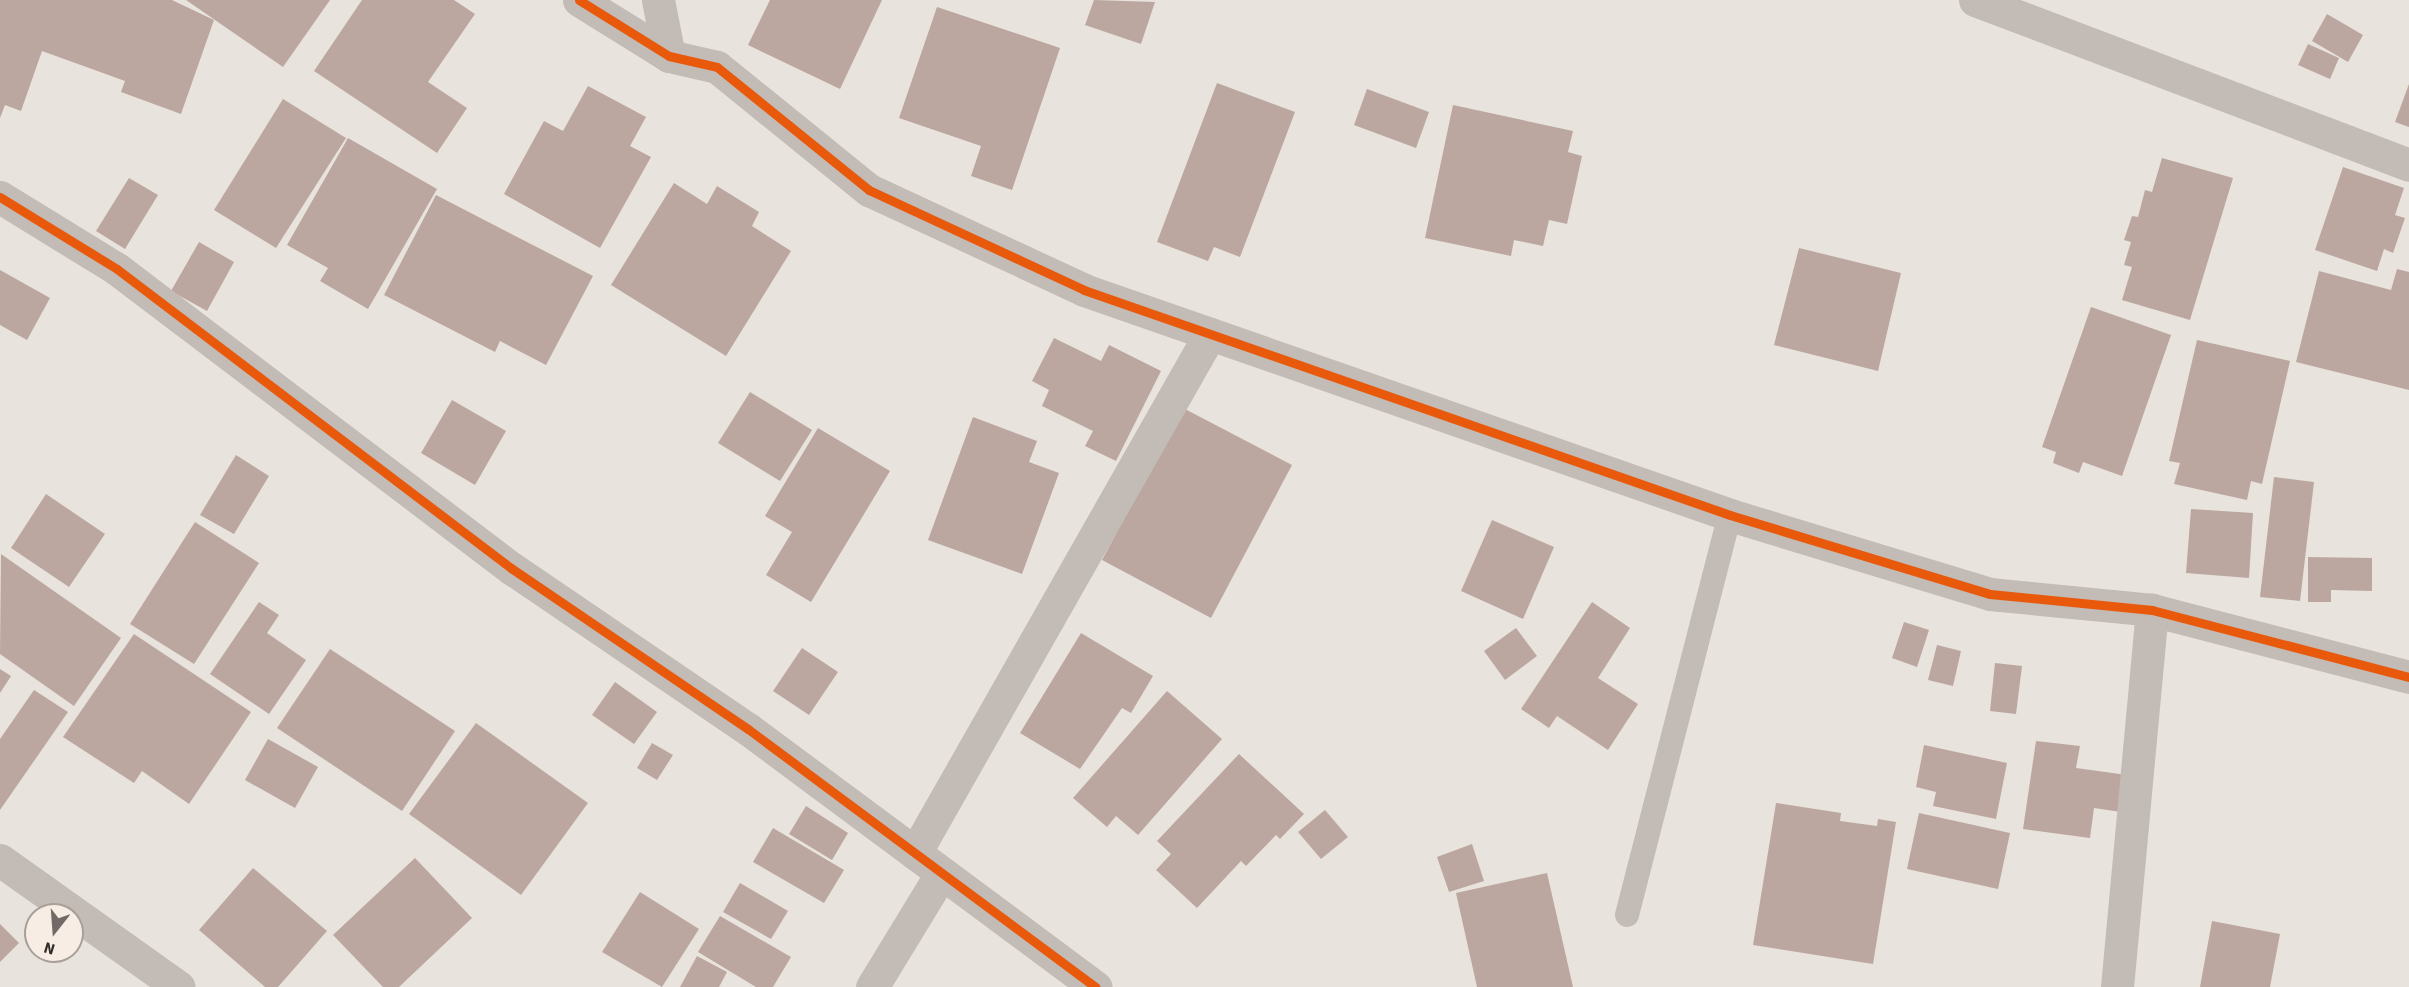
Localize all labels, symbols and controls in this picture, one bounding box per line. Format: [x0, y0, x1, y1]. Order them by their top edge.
north arrow [24, 903, 84, 963]
text: N [41, 936, 58, 960]

